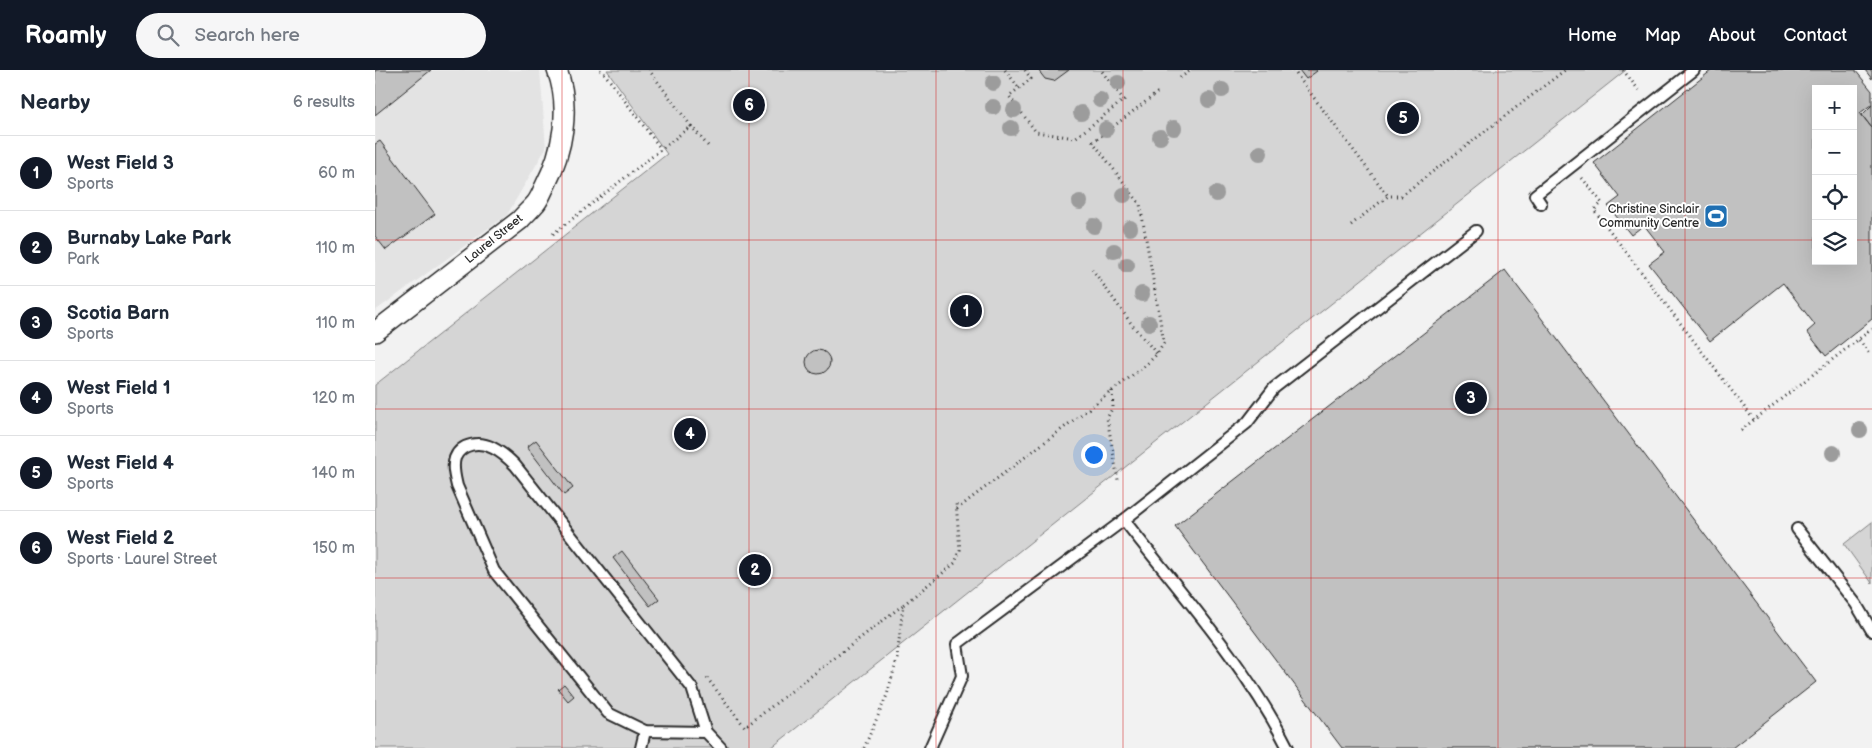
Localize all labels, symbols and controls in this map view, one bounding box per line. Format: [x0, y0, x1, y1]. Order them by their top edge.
search box [136, 13, 486, 58]
text: Roamly [25, 21, 106, 50]
icon: search [154, 21, 182, 49]
text: Search here [194, 24, 300, 47]
text: Home [1568, 25, 1617, 46]
text: Map [1645, 25, 1681, 46]
text: About [1709, 25, 1756, 46]
text: Contact [1784, 25, 1847, 46]
map controls [1812, 85, 1857, 265]
button: + [1812, 85, 1857, 130]
pin: 6 [733, 86, 765, 124]
text: Nearby [20, 90, 90, 115]
text: 6 results [293, 93, 355, 112]
pin: 5 [1387, 99, 1419, 137]
button: − [1812, 130, 1857, 175]
text: West Field 3 [67, 152, 174, 175]
text: 1 [33, 164, 39, 183]
text: 60 m [318, 164, 355, 183]
text: Sports [67, 175, 114, 194]
button: locate [1812, 175, 1857, 220]
place label: Christine Sinclair Community Centre [1599, 202, 1700, 231]
sports icon: Christine Sinclair Community Centre [1703, 203, 1729, 229]
street label: Laurel Street [462, 211, 526, 267]
button: layers [1812, 220, 1857, 265]
text: Burnaby Lake Park [67, 227, 231, 250]
text: 2 [31, 239, 41, 258]
text: 110 m [316, 239, 355, 258]
text: Park [67, 250, 99, 269]
pin: 1 [950, 292, 982, 330]
text: Scotia Barn [67, 302, 169, 325]
text: 3 [31, 314, 41, 333]
text: 110 m [316, 314, 355, 333]
text: Sports [67, 325, 114, 344]
text: West Field 1 [67, 377, 171, 400]
pin: 3 [1455, 379, 1487, 417]
text: 4 [31, 389, 41, 408]
text: 120 m [312, 389, 355, 408]
text: Sports [67, 400, 114, 419]
pin: 4 [674, 415, 706, 453]
your location [1081, 442, 1107, 468]
text: West Field 4 [67, 452, 174, 475]
text: 5 [31, 464, 41, 483]
text: 140 m [312, 464, 355, 483]
text: Sports [67, 475, 114, 494]
text: West Field 2 [67, 527, 174, 550]
text: 6 [31, 539, 41, 558]
text: 150 m [313, 539, 355, 558]
text: Sports · Laurel Street [67, 550, 217, 569]
pin: 2 [739, 551, 771, 589]

